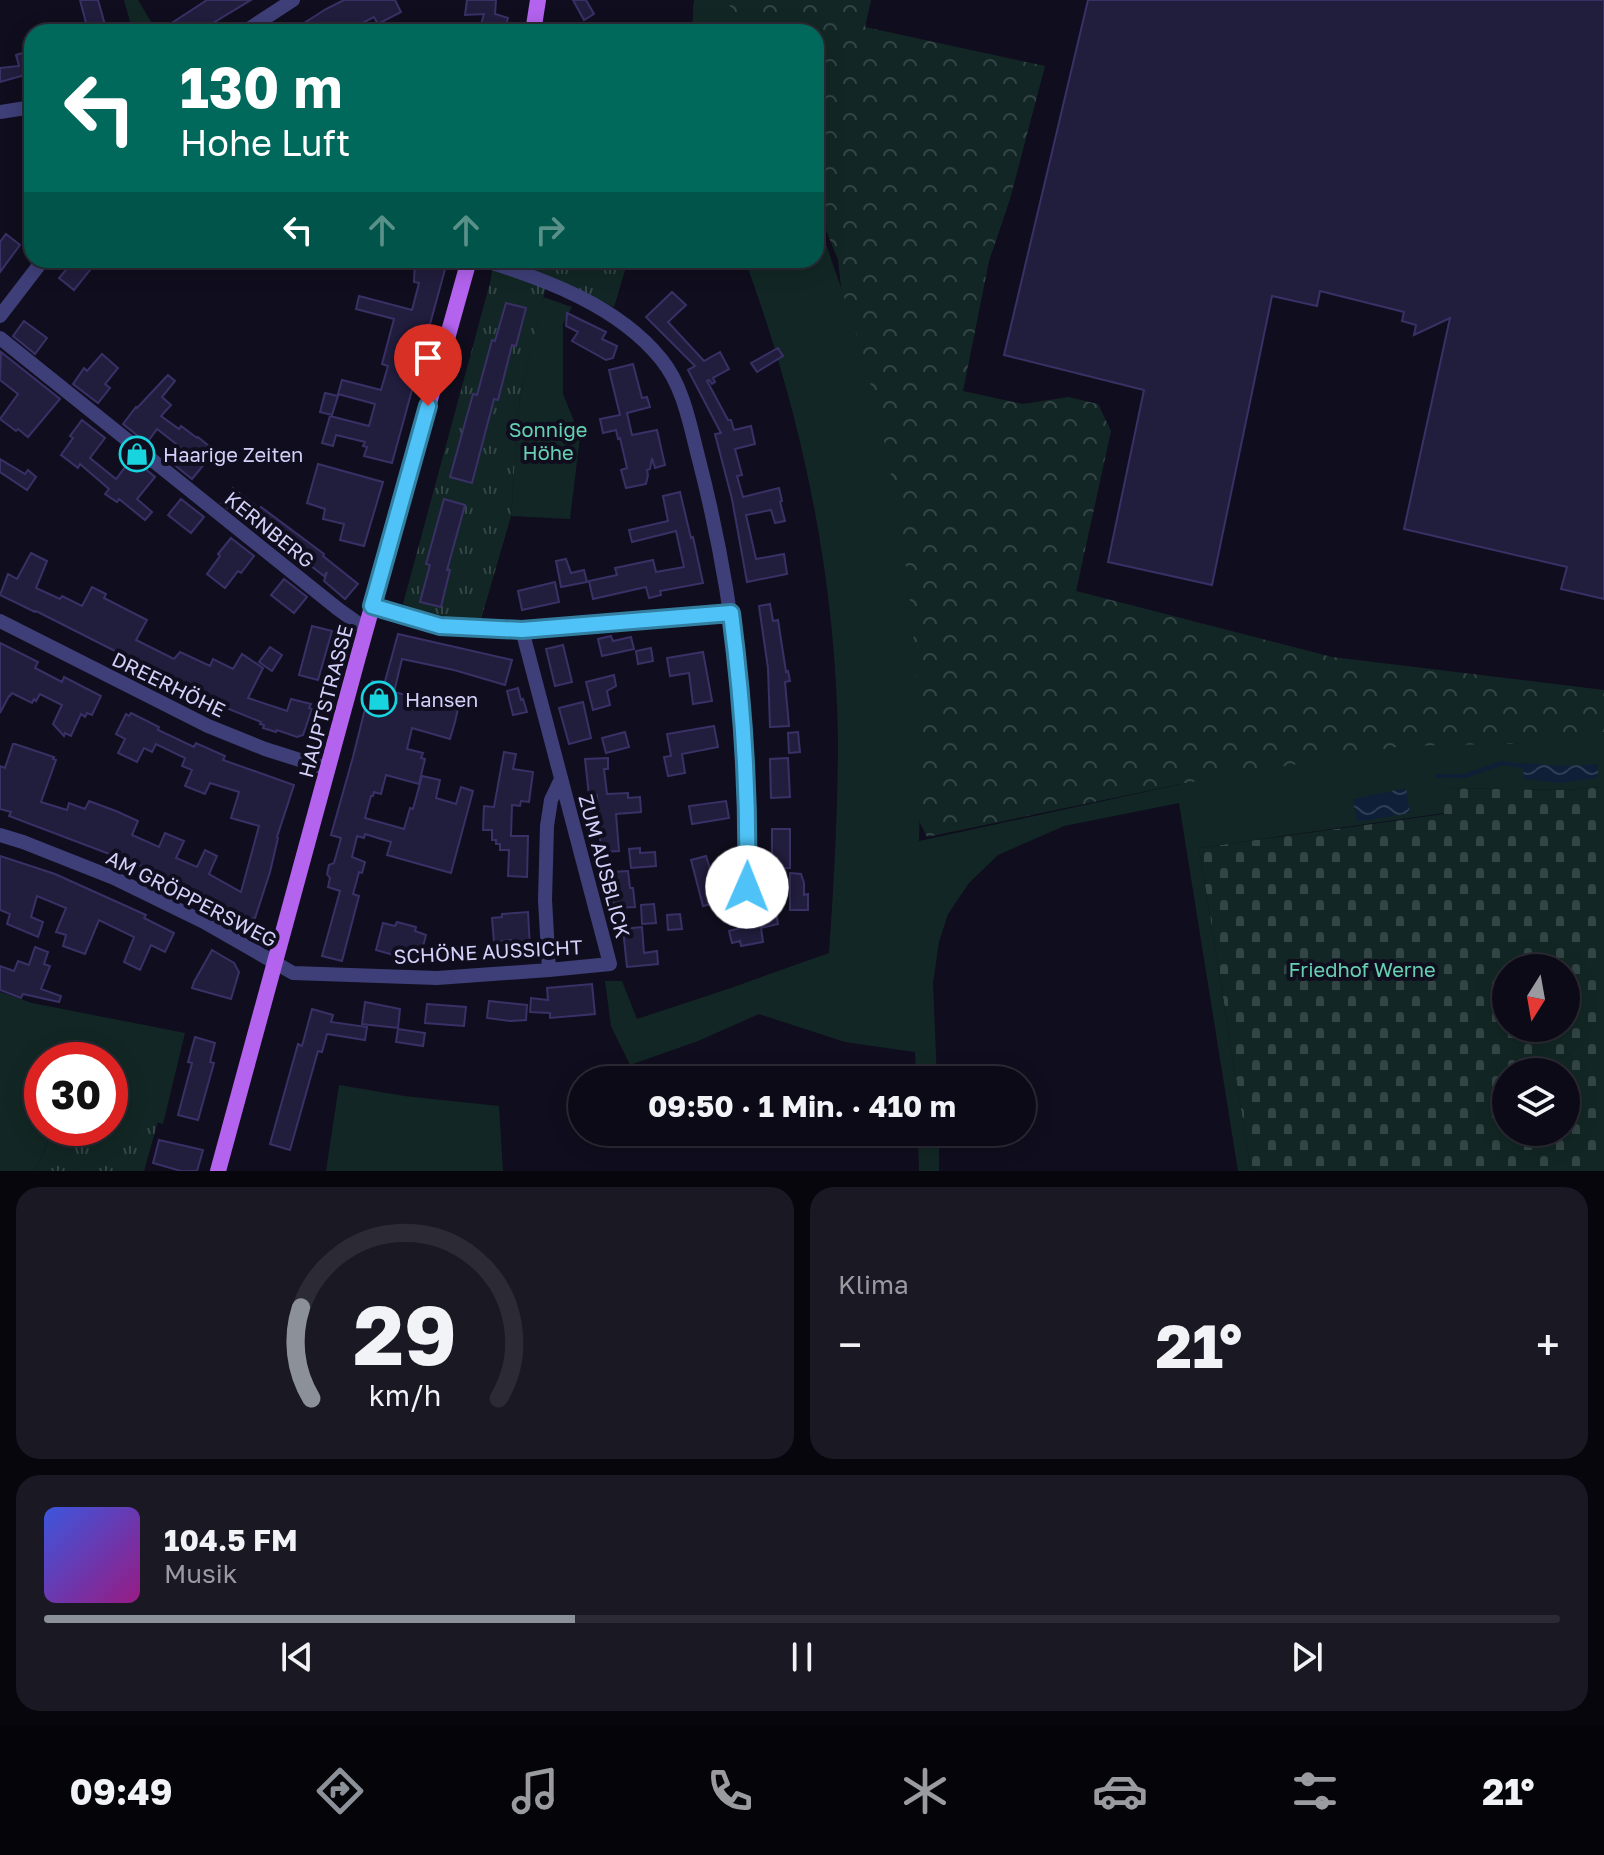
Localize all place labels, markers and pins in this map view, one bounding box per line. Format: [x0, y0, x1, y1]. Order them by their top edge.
pin [394, 324, 462, 406]
shop icon: Haarige Zeiten [118, 435, 156, 473]
place label: Haarige Zeiten [163, 442, 303, 466]
shop icon: Hansen [360, 680, 398, 718]
place label: Hansen [405, 687, 478, 711]

